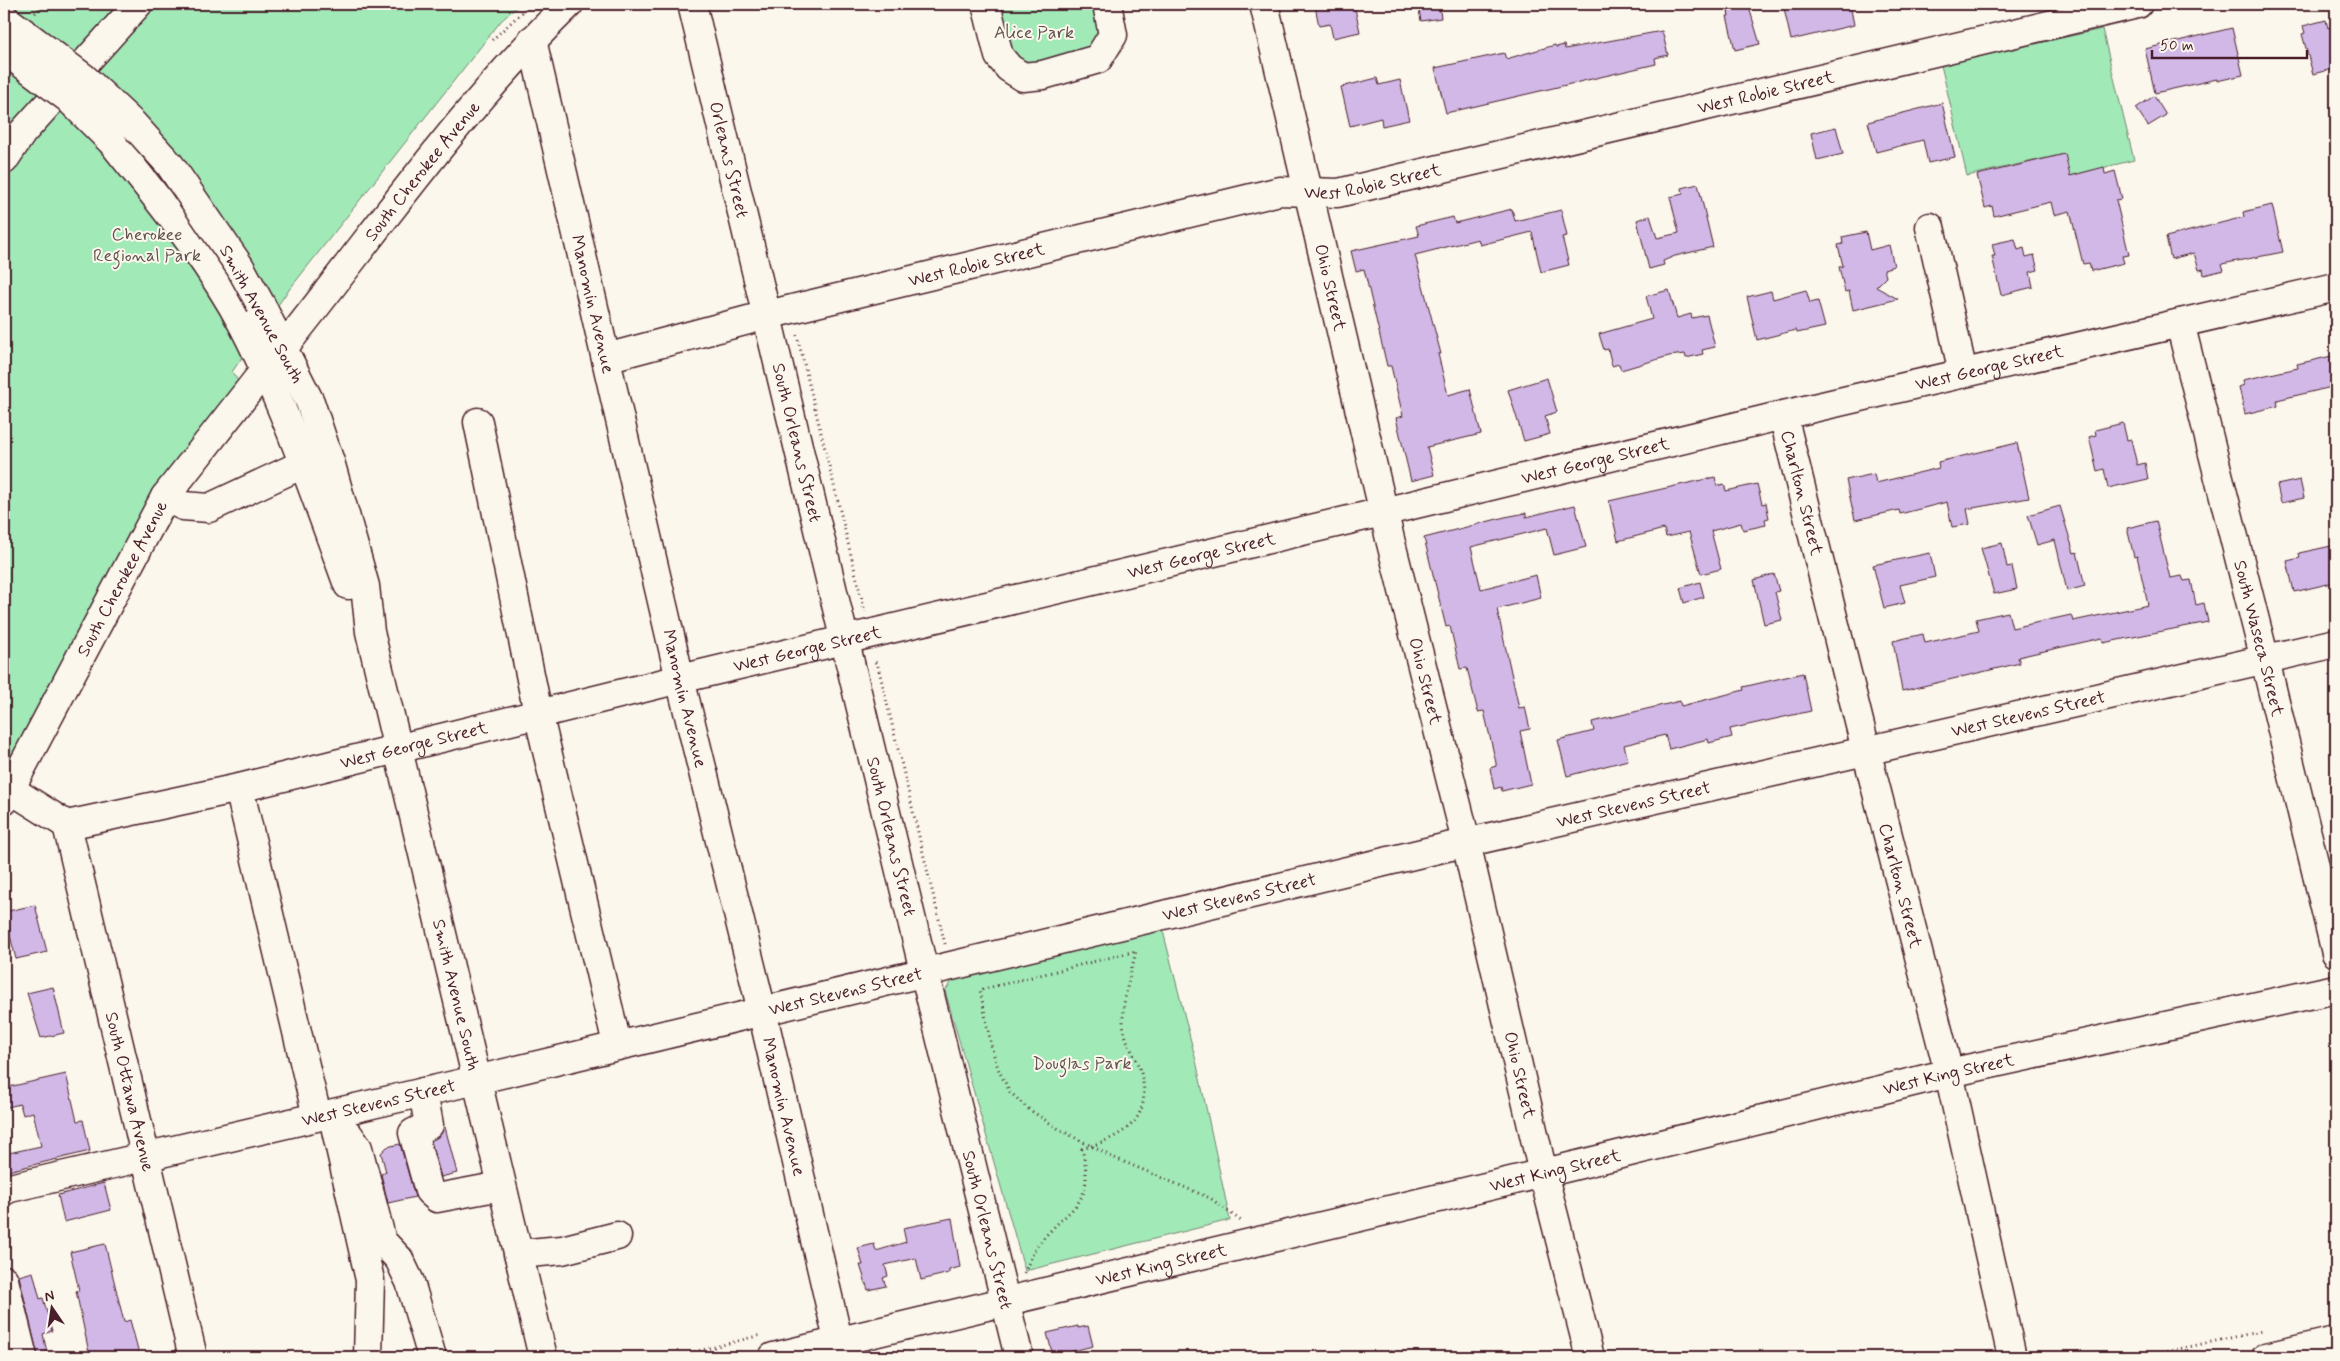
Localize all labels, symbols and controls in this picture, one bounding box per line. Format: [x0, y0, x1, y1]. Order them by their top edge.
park label: Alice Park [994, 21, 1074, 45]
scale bar [2152, 28, 2308, 60]
text: 50 m [2160, 36, 2194, 56]
street label: West Robie Street [1695, 65, 1837, 121]
street label: South Cherokee Avenue [360, 96, 486, 247]
street label: Orleans Street [703, 99, 754, 221]
street label: West Robie Street [1303, 158, 1444, 206]
park label: Cherokee Regional Park [93, 223, 201, 270]
street label: Manomin Avenue [565, 233, 620, 376]
street label: West Robie Street [906, 237, 1048, 293]
street label: Smith Avenue South [213, 241, 309, 388]
street label: Ohio Street [1308, 242, 1352, 334]
street label: West George Street [1913, 339, 2066, 397]
street label: South Orleans Street [766, 361, 827, 525]
street label: Charlton Street [1774, 428, 1828, 558]
street label: West George Street [1519, 432, 1672, 491]
street label: South Cherokee Avenue [72, 497, 174, 661]
street label: West George Street [1125, 527, 1278, 585]
street label: South Waseca Street [2227, 558, 2289, 719]
street label: West George Street [731, 620, 884, 679]
street label: Manomin Avenue [656, 627, 712, 770]
street label: Ohio Street [1402, 635, 1447, 728]
street label: West Stevens Street [1949, 685, 2108, 744]
street label: West George Street [338, 716, 491, 776]
street label: South Orleans Street [860, 755, 921, 919]
street label: West Stevens Street [1554, 776, 1713, 834]
street label: Charlton Street [1872, 821, 1928, 951]
street label: West Stevens Street [1160, 868, 1319, 928]
street label: Smith Avenue South [426, 917, 485, 1073]
street label: West Stevens Street [766, 962, 925, 1022]
street label: South Ottawa Avenue [99, 1010, 160, 1174]
street label: Ohio Street [1497, 1029, 1541, 1121]
street label: Manomin Avenue [755, 1035, 811, 1179]
street label: West King Street [1881, 1048, 2017, 1102]
park label: Douglas Park [1032, 1052, 1132, 1078]
street label: West Stevens Street [299, 1074, 458, 1133]
street label: West King Street [1487, 1144, 1624, 1199]
street label: South Orleans Street [956, 1148, 1018, 1312]
street label: West King Street [1093, 1238, 1230, 1293]
north arrow [28, 1284, 78, 1334]
text: N [43, 1286, 56, 1306]

